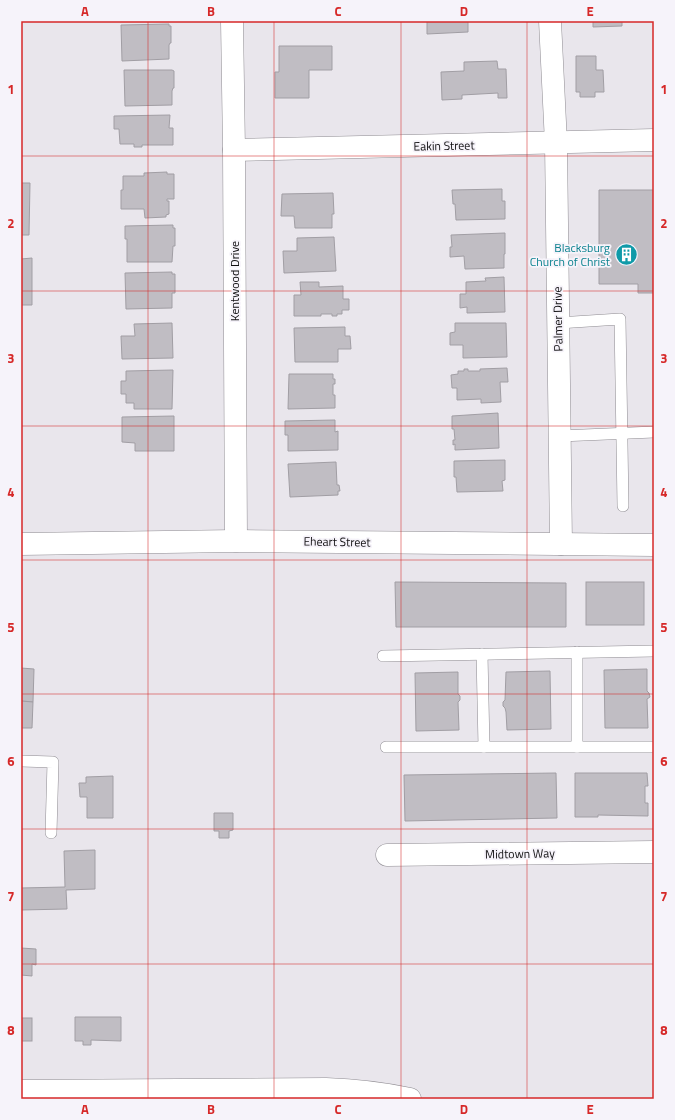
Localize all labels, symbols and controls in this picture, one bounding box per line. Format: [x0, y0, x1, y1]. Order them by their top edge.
text: A [81, 1, 89, 21]
text: B [207, 1, 215, 21]
text: C [334, 1, 342, 21]
text: D [460, 1, 468, 21]
text: E [586, 1, 594, 21]
text: 1 [7, 79, 15, 99]
text: 1 [660, 79, 668, 99]
street label: Eakin Street [413, 135, 475, 156]
text: 2 [7, 213, 15, 233]
text: 2 [660, 213, 668, 233]
place label: Blacksburg Church of Christ [530, 238, 611, 271]
street label: Kentwood Drive [225, 241, 244, 321]
building icon: Blacksburg Church of Christ [613, 242, 639, 268]
street label: Palmer Drive [547, 286, 568, 352]
text: 3 [7, 348, 15, 368]
text: 3 [660, 348, 668, 368]
text: 4 [7, 482, 15, 502]
text: 4 [660, 482, 668, 502]
street label: Eheart Street [303, 531, 372, 552]
text: 5 [7, 617, 15, 637]
text: 5 [660, 617, 668, 637]
text: 6 [7, 751, 15, 771]
text: 6 [660, 751, 668, 771]
street label: Midtown Way [485, 843, 555, 864]
text: 7 [7, 886, 15, 906]
text: 7 [660, 886, 668, 906]
text: 8 [7, 1020, 15, 1040]
text: 8 [660, 1020, 668, 1040]
text: A [81, 1099, 89, 1119]
text: B [207, 1099, 215, 1119]
text: C [334, 1099, 342, 1119]
text: D [460, 1099, 468, 1119]
text: E [586, 1099, 594, 1119]

